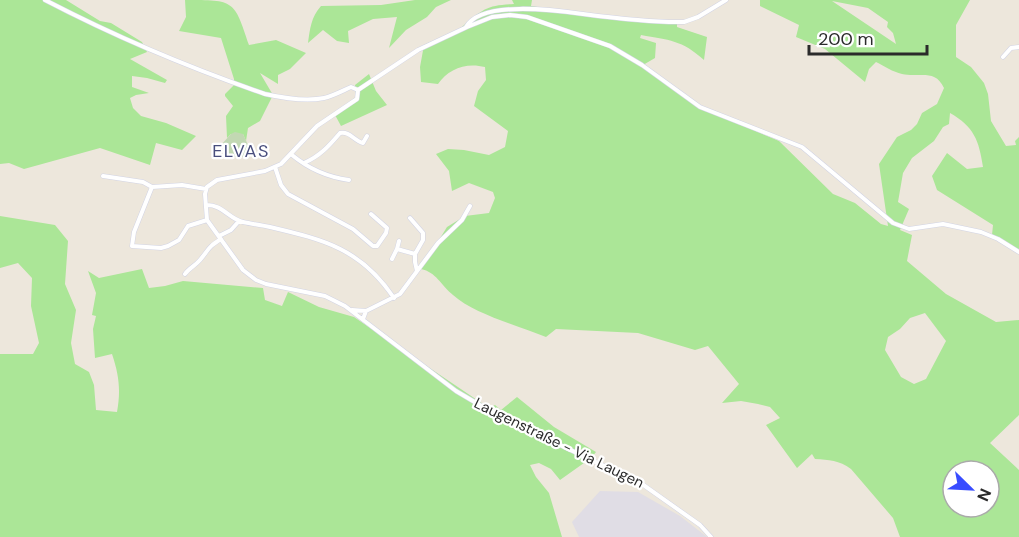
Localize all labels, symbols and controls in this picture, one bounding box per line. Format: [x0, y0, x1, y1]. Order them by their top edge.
scale bar [809, 18, 928, 56]
text: 200 m [818, 27, 874, 51]
district label: ELVAS [212, 139, 270, 163]
street label: Laugenstraße - Via Laugen [471, 393, 647, 493]
north arrow [941, 459, 1001, 519]
text: N [972, 485, 996, 504]

